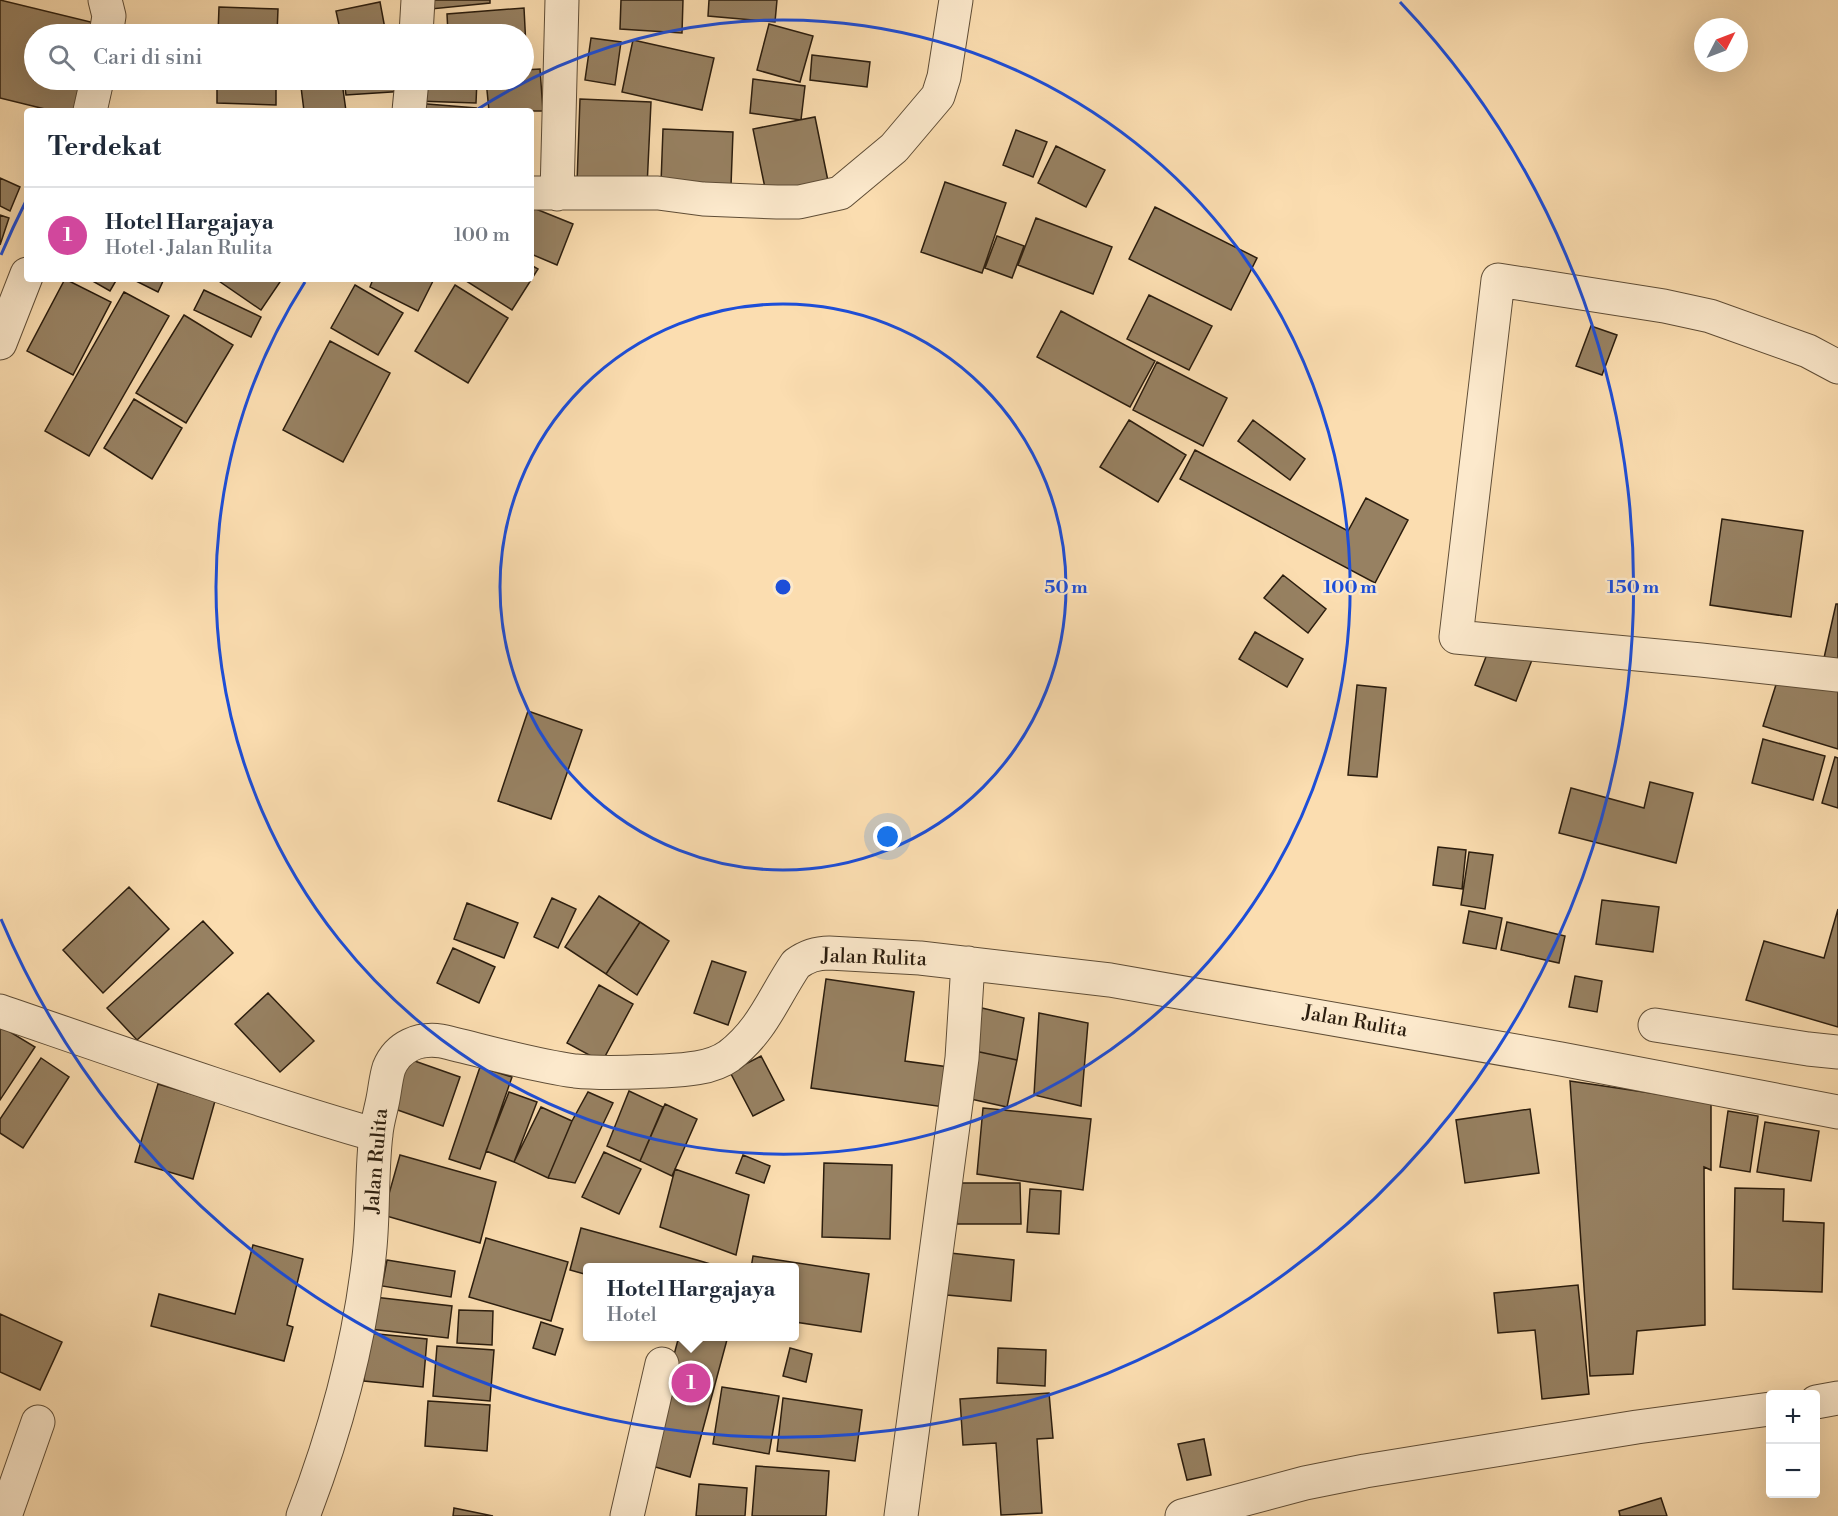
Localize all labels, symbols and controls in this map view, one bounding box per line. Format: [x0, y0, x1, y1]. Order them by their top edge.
north arrow [1694, 18, 1748, 72]
search box [24, 24, 534, 90]
icon: search [45, 41, 78, 74]
text: Cari di sini [93, 44, 203, 71]
text: Terdekat [48, 131, 161, 163]
text: Hotel Hargajaya [105, 209, 274, 236]
text: 1 [63, 223, 72, 248]
text: 100 m [454, 223, 510, 248]
text: Hotel · Jalan Rulita [105, 236, 272, 261]
text: 50 m [1044, 576, 1088, 599]
text: 100 m [1323, 576, 1377, 599]
text: 150 m [1607, 576, 1660, 599]
centre of rings [773, 577, 793, 597]
your location [873, 822, 902, 851]
street label: Jalan Rulita [820, 944, 928, 972]
street label: Jalan Rulita [1300, 1000, 1410, 1044]
street label: Jalan Rulita [360, 1106, 394, 1216]
popup [583, 1263, 799, 1341]
text: Hotel Hargajaya [607, 1276, 775, 1303]
text: Hotel [607, 1303, 657, 1328]
pin: 1 [672, 1360, 710, 1406]
map controls [1766, 1390, 1820, 1498]
button: + [1766, 1390, 1820, 1444]
button: − [1766, 1444, 1820, 1498]

